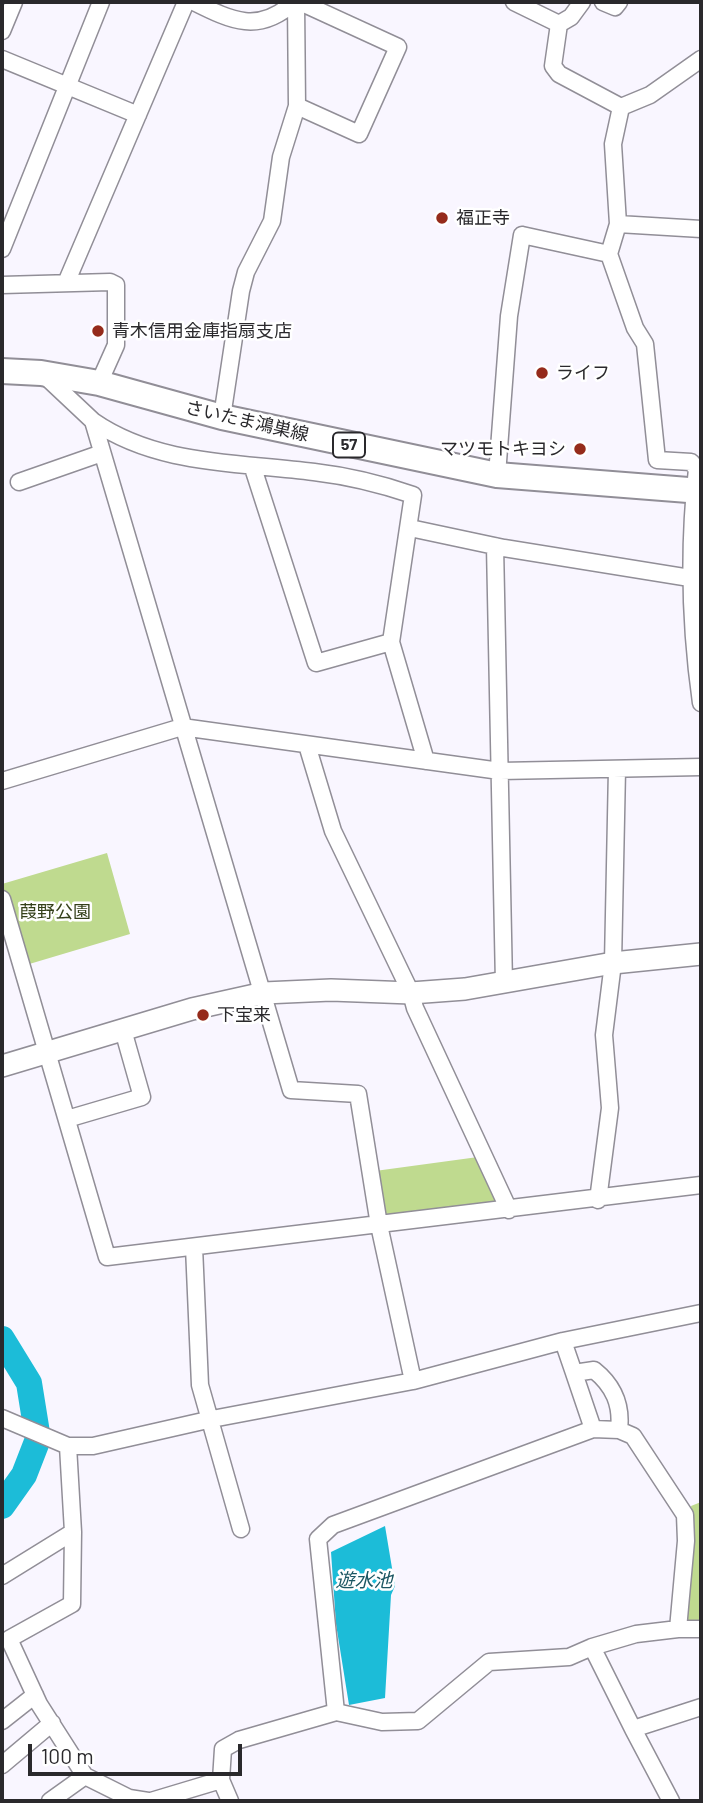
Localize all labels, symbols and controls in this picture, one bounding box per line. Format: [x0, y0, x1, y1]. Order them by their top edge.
place label: 福正寺 [456, 207, 510, 229]
marker: 福正寺 [434, 210, 450, 226]
place label: 青木信用金庫指扇支店 [112, 320, 292, 342]
marker: 青木信用金庫指扇支店 [90, 323, 106, 339]
place label: ライフ [556, 362, 610, 384]
marker: ライフ [534, 365, 550, 381]
street label: さいたま鴻巣線 [183, 396, 311, 446]
road number: 57 [333, 432, 365, 458]
place label: マツモトキヨシ [440, 438, 566, 460]
marker: マツモトキヨシ [572, 441, 588, 457]
park label: 葭野公園 [19, 901, 91, 923]
place label: 下宝来 [217, 1004, 271, 1026]
marker: 下宝来 [195, 1007, 211, 1023]
water label: 遊水池 [336, 1570, 392, 1592]
scale bar [32, 1730, 245, 1774]
text: 100 m [41, 1743, 94, 1768]

